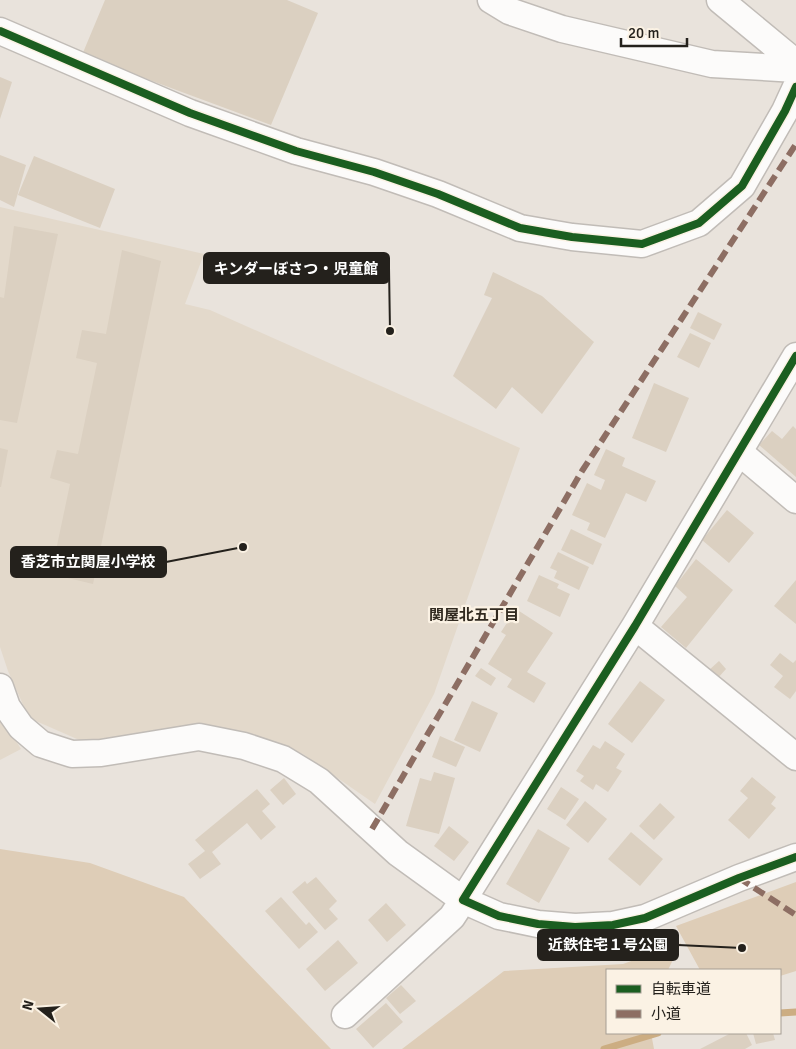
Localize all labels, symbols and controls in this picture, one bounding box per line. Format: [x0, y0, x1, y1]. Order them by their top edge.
scale bar [621, 15, 687, 47]
text: 20 m [628, 24, 659, 42]
callout: キンダーぼさつ・児童館 [204, 253, 389, 283]
text: キンダーぼさつ・児童館 [214, 260, 378, 278]
callout: 香芝市立関屋小学校 [11, 547, 166, 577]
text: 香芝市立関屋小学校 [20, 553, 156, 571]
district label: 関屋北五丁目 [429, 606, 519, 624]
callout: 近鉄住宅１号公園 [538, 930, 678, 960]
text: 近鉄住宅１号公園 [548, 936, 668, 954]
legend [606, 969, 781, 1034]
text: 自転車道 [651, 980, 711, 998]
north arrow [15, 984, 65, 1034]
text: N [18, 998, 38, 1012]
text: 小道 [651, 1005, 681, 1023]

